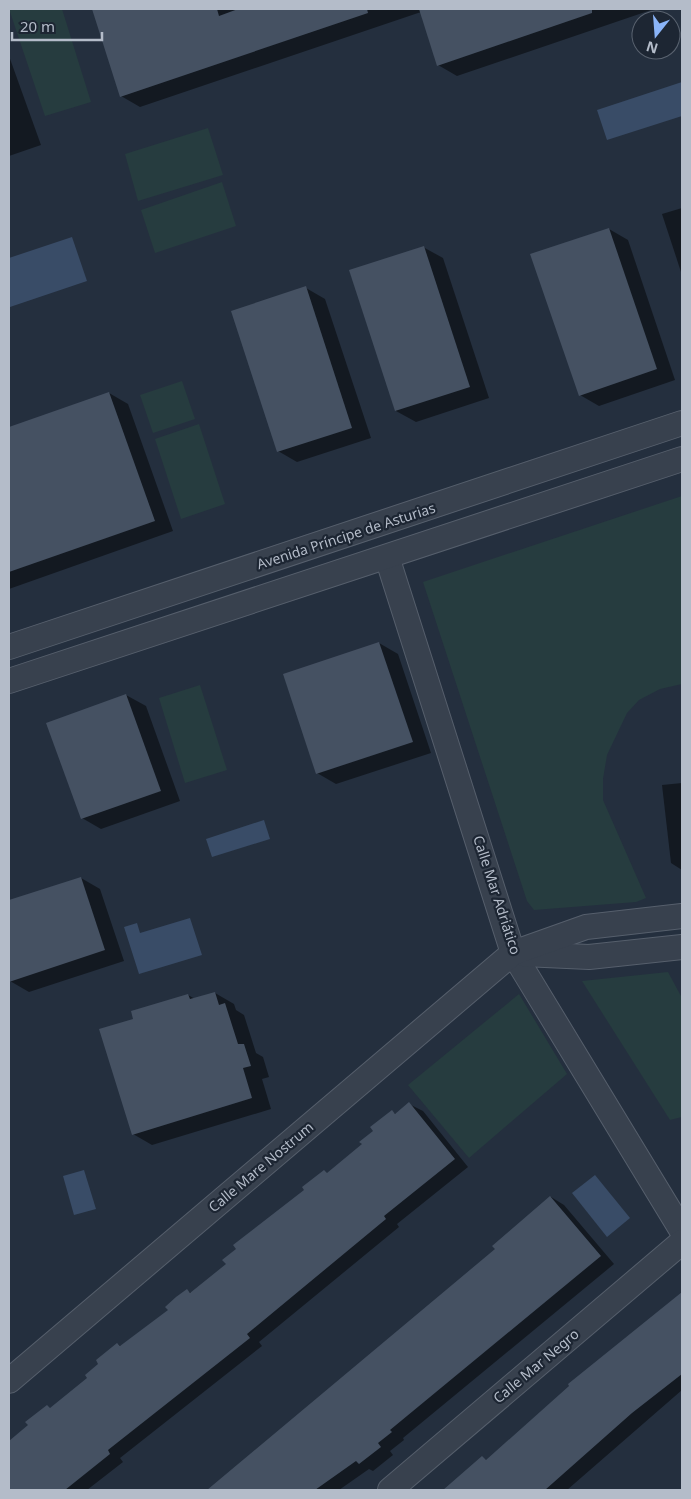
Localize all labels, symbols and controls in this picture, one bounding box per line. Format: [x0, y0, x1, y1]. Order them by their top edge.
scale bar [12, 10, 102, 42]
north arrow [631, 10, 681, 60]
text: 20 m [20, 16, 55, 36]
text: N [644, 37, 660, 59]
street label: Avenida Príncipe de Asturias [254, 498, 438, 573]
street label: Calle Mar Adriático [469, 833, 526, 957]
street label: Calle Mare Nostrum [204, 1117, 317, 1216]
street label: Calle Mar Negro [489, 1324, 583, 1407]

